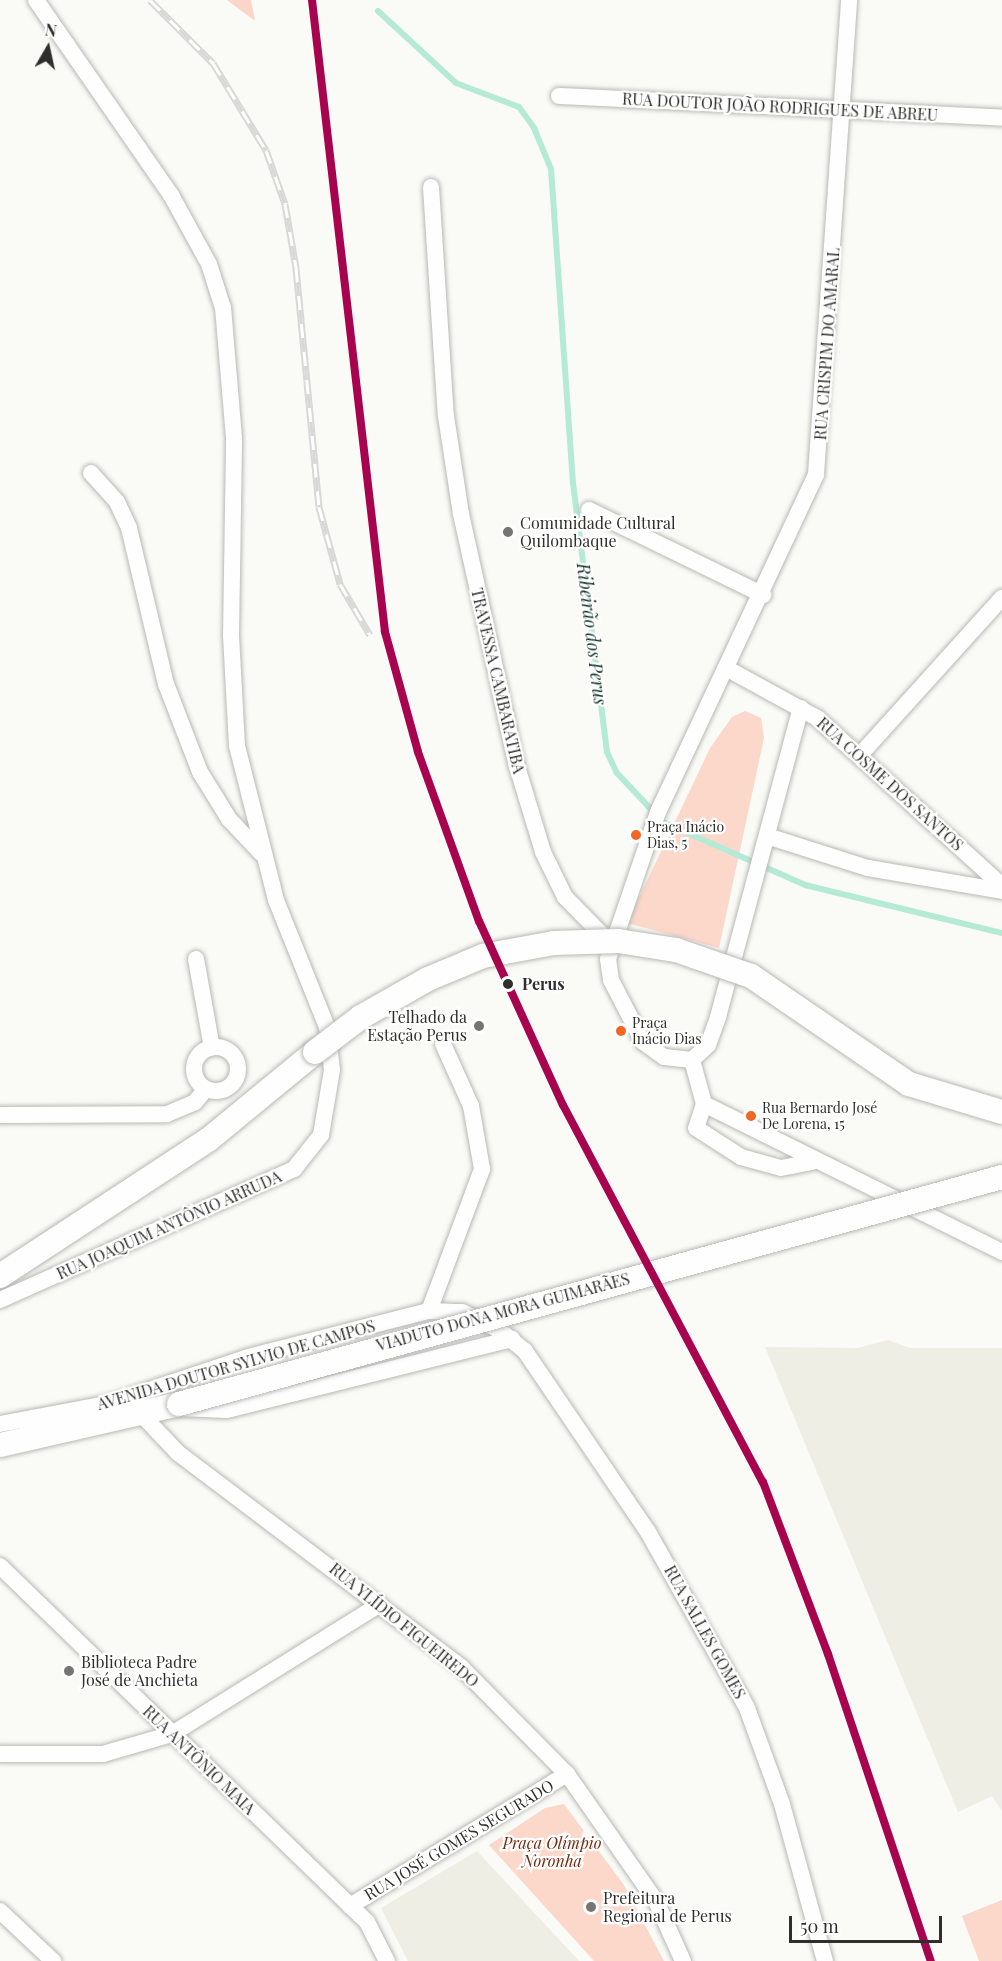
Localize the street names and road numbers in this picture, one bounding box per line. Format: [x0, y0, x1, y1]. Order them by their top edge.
street label: RUA DOUTOR JOÃO RODRIGUES DE ABREU [621, 89, 939, 125]
street label: RUA CRISPIM DO AMARAL [811, 247, 843, 441]
street label: TRAVESSA CAMBARATIBA [467, 586, 529, 776]
street label: RUA COSME DOS SANTOS [813, 713, 967, 855]
street label: RUA JOAQUIM ANTÔNIO ARRUDA [53, 1166, 285, 1284]
street label: VIADUTO DONA MORA GUIMARÃES [374, 1269, 632, 1355]
street label: AVENIDA DOUTOR SYLVIO DE CAMPOS [95, 1316, 377, 1414]
street label: RUA YLÍDIO FIGUEIREDO [325, 1559, 483, 1691]
street label: RUA SALLES GOMES [660, 1562, 750, 1702]
street label: RUA ANTÔNIO MAIA [139, 1701, 259, 1819]
street label: RUA JOSÉ GOMES SEGURADO [361, 1776, 557, 1904]

